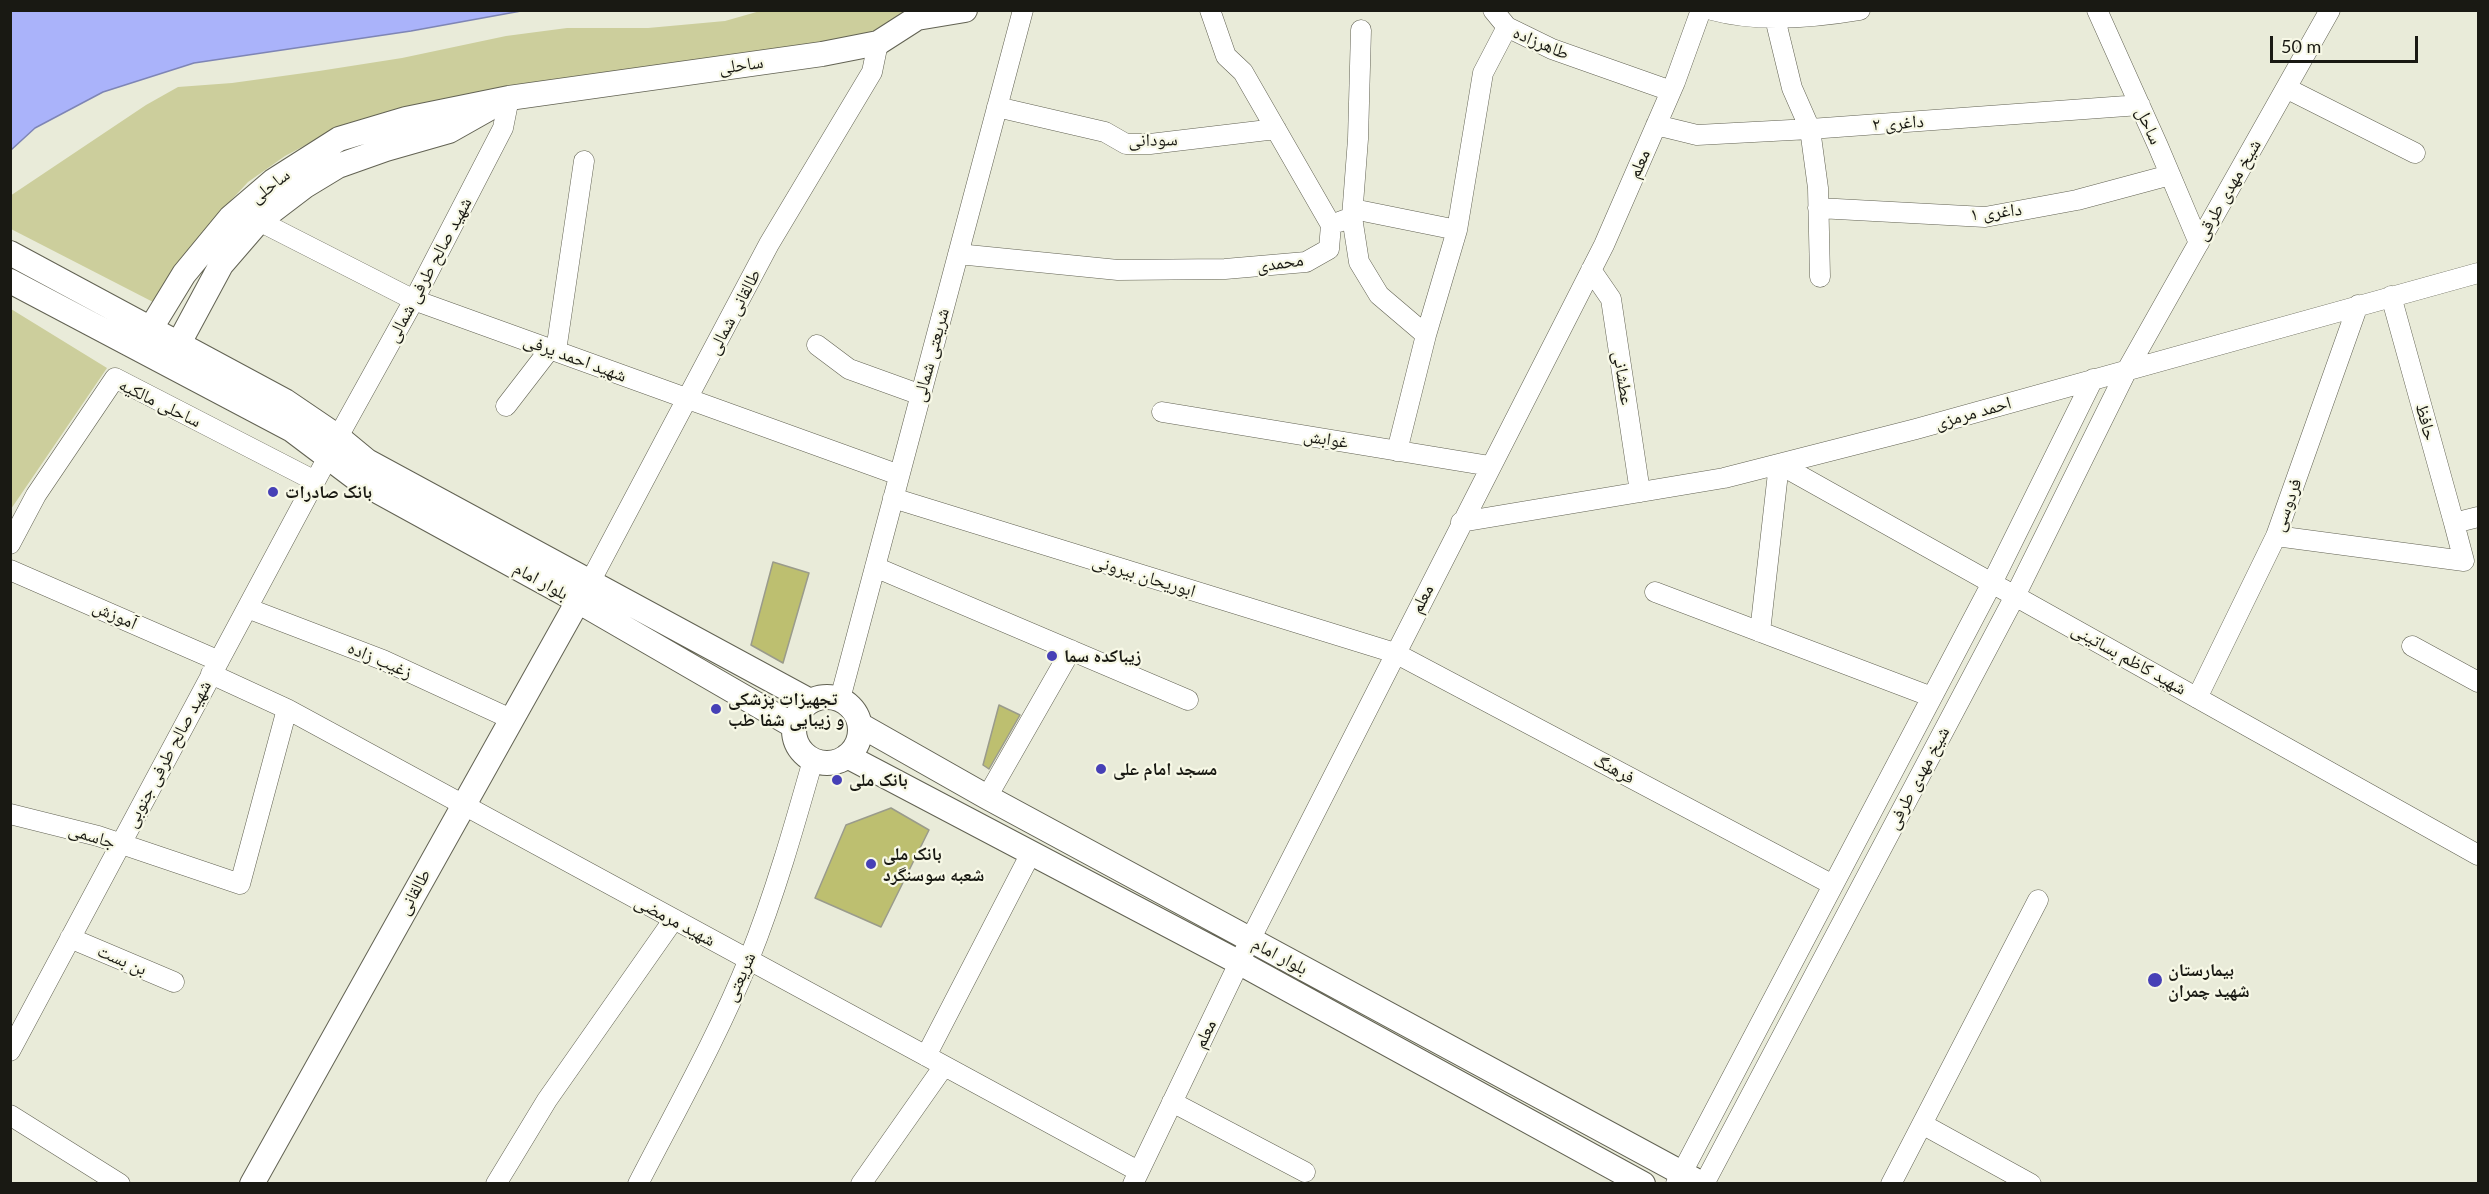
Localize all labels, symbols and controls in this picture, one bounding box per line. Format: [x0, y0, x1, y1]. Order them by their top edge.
street label: طاهرزاده [1510, 22, 1572, 64]
scale bar [2273, 24, 2422, 62]
text: 50 m [2281, 35, 2321, 57]
street label: ساحلی [717, 51, 765, 79]
street label: ساحل [2131, 104, 2167, 148]
street label: داغری ۲ [1871, 110, 1925, 136]
street label: سودانی [1128, 129, 1178, 151]
street label: شیخ مهدی طرقی [2190, 136, 2266, 244]
street label: معلم [1623, 146, 1655, 182]
street label: ساحلی [246, 164, 294, 208]
street label: شهید صالح طرفی شمالی [382, 194, 476, 346]
street label: داغری ۱ [1969, 199, 2023, 225]
street label: محمدی [1255, 249, 1305, 277]
street label: طالقانی شمالی [702, 266, 766, 358]
street label: شریعتی شمالی [908, 306, 954, 404]
street label: شهید احمد یرفی [521, 329, 629, 387]
street label: عطشانی [1608, 350, 1638, 406]
street label: ساحلی مالکیه [115, 374, 205, 432]
street label: احمد مرمزی [1932, 392, 2014, 434]
street label: حافظ [2411, 401, 2441, 443]
street label: غوابش [1302, 425, 1350, 453]
street label: فردوسی [2267, 476, 2307, 534]
place label: بانک صادرات [285, 481, 372, 503]
marker: بانک صادرات [266, 485, 280, 499]
street label: ابوریحان بیرونی [1090, 550, 1198, 602]
street label: بلوار امام [510, 557, 572, 605]
street label: معلم [1406, 581, 1438, 617]
street label: آموزش [90, 596, 140, 634]
street label: شهید کاظم بساتینی [2068, 619, 2190, 699]
street label: زغیب زاده [345, 637, 415, 683]
place label: زیباکده سما [1064, 645, 1141, 667]
marker: زیباکده سما [1045, 649, 1059, 663]
street label: شهید صالح طرفی جنوبی [120, 677, 216, 831]
place label: تجهیزات پزشکی و زیبایی شفا طب [728, 688, 844, 730]
marker: تجهیزات پزشکی و زیبایی شفا طب [709, 702, 723, 716]
street label: شیخ مهدی طرفی [1882, 723, 1954, 833]
street label: فرهنگ [1590, 749, 1638, 789]
place label: مسجد امام علی [1113, 758, 1217, 780]
marker: مسجد امام علی [1094, 762, 1108, 776]
place label: بانک ملی [849, 769, 908, 791]
marker: بانک ملی [830, 773, 844, 787]
street label: جاسمی [66, 819, 118, 853]
place label: بانک ملی شعبه سوسنگرد [883, 843, 984, 886]
marker: بانک ملی شعبه سوسنگرد [864, 857, 878, 871]
street label: طالقانی [393, 865, 435, 919]
street label: شهید مرمضی [631, 891, 719, 951]
street label: بلوار امام [1249, 933, 1311, 979]
street label: بن بست [94, 940, 150, 980]
street label: شریعتی [720, 949, 760, 1005]
place label: بیمارستان شهید چمران [2168, 959, 2250, 1002]
marker: بیمارستان شهید چمران [2146, 971, 2164, 989]
street label: معلم [1189, 1016, 1221, 1052]

